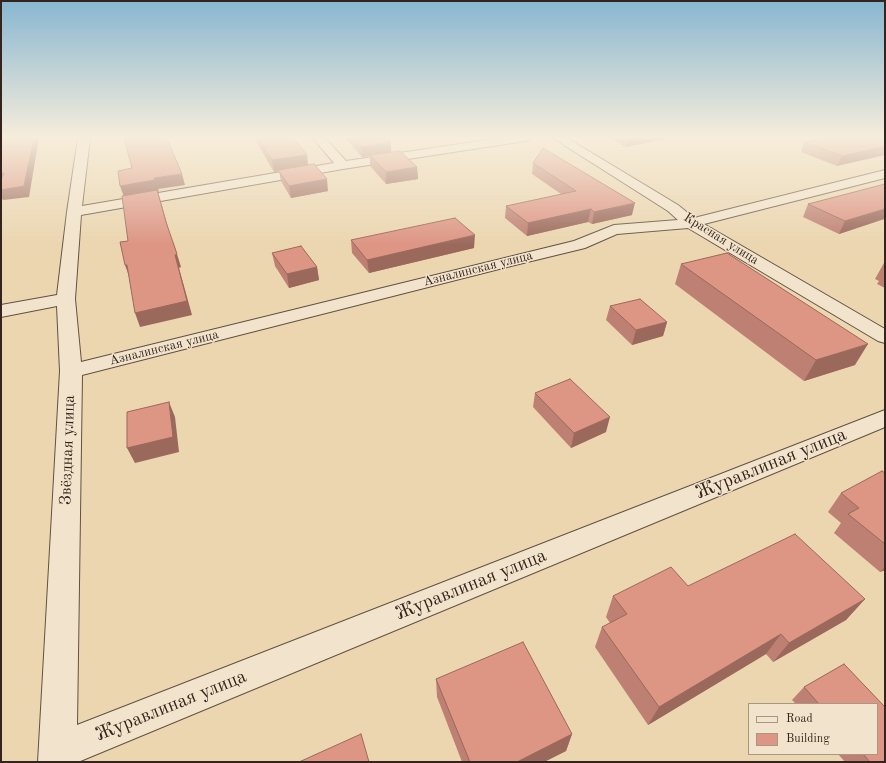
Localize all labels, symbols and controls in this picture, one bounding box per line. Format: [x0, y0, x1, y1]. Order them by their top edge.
street label: Красная улица [681, 210, 761, 268]
street label: Азналинская улица [422, 248, 534, 290]
street label: Азналинская улица [108, 327, 220, 369]
street label: Звёздная улица [56, 395, 80, 505]
street label: Журавлиная улица [692, 423, 850, 505]
street label: Журавлиная улица [392, 544, 550, 626]
street label: Журавлиная улица [92, 665, 250, 747]
legend [748, 703, 878, 755]
text: Road [786, 713, 813, 725]
text: Building [786, 733, 830, 745]

